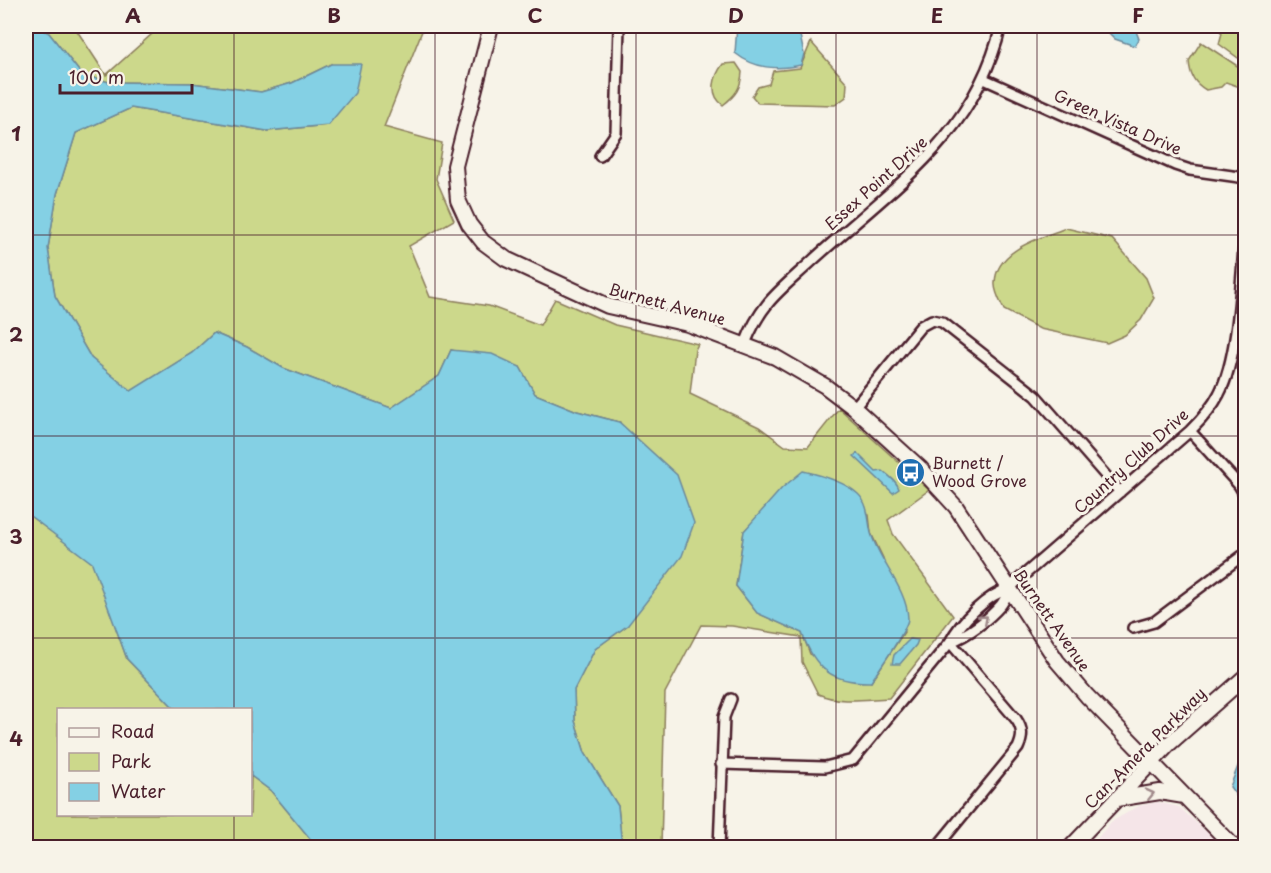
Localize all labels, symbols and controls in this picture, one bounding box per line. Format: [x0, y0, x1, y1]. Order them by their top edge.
text: A [125, 0, 141, 30]
text: B [327, 0, 341, 30]
text: C [527, 0, 543, 30]
text: D [728, 0, 744, 30]
text: E [931, 0, 943, 30]
text: F [1132, 0, 1144, 30]
scale bar [60, 57, 192, 95]
text: 100 m [69, 63, 124, 90]
street label: Green Vista Drive [1051, 82, 1187, 160]
text: 1 [11, 118, 21, 148]
street label: Essex Point Drive [819, 130, 932, 235]
street label: Burnett Avenue [606, 276, 728, 330]
text: 2 [9, 319, 23, 349]
street label: Country Club Drive [1068, 402, 1193, 518]
place label: Burnett / Wood Grove [932, 450, 1027, 492]
bus stop icon: Burnett / Wood Grove [895, 456, 927, 488]
text: 3 [9, 521, 23, 551]
street label: Burnett Avenue [1009, 563, 1097, 676]
one-way arrow [977, 615, 988, 626]
street label: Can-Amera Parkway [1078, 681, 1211, 814]
legend [57, 708, 252, 816]
text: Road [111, 717, 155, 744]
text: 4 [9, 723, 23, 753]
text: Park [111, 747, 151, 774]
text: Water [111, 777, 166, 804]
one-way arrow [1145, 789, 1155, 802]

